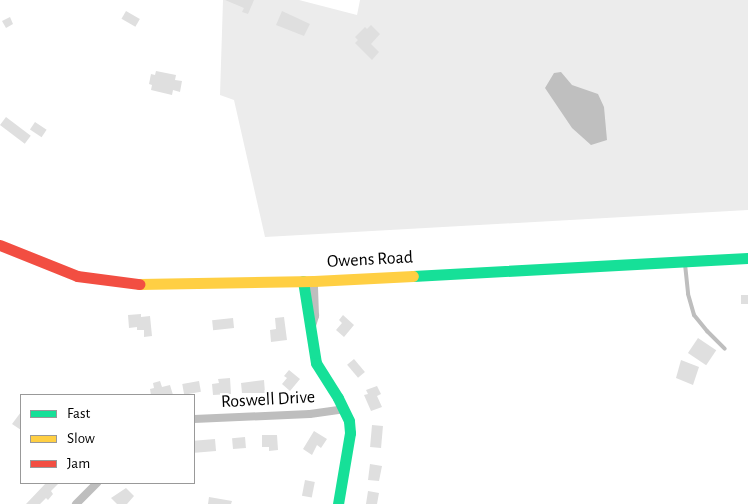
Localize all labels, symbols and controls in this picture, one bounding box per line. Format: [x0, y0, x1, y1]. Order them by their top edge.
street label: Owens Road [326, 247, 414, 273]
street label: Roswell Drive [220, 387, 316, 413]
legend [20, 394, 195, 484]
text: Fast [67, 406, 90, 421]
text: Slow [67, 431, 95, 446]
text: Jam [67, 456, 90, 471]

